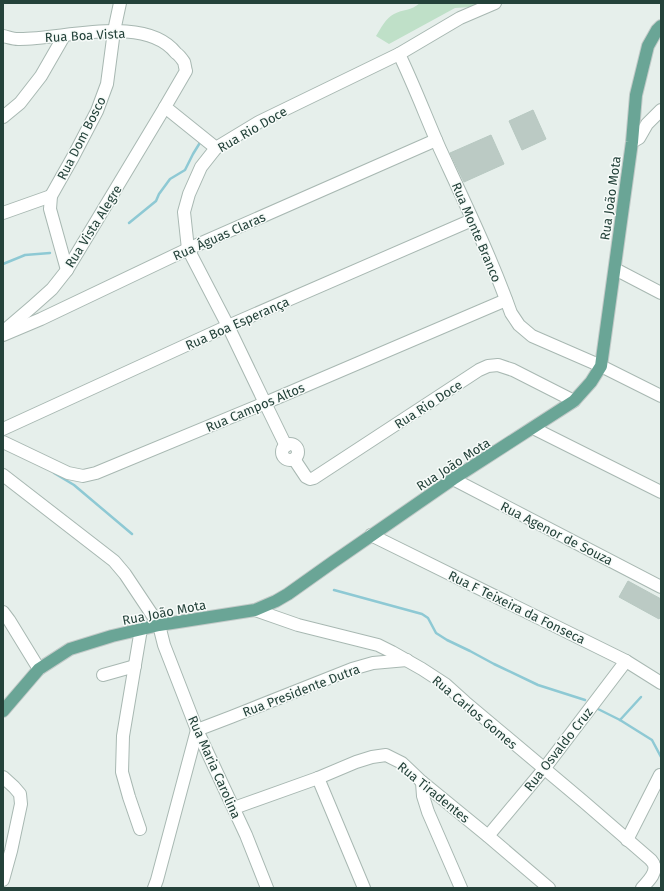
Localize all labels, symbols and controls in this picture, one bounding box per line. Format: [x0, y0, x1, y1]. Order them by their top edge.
street label: Rua Boa Vista [44, 26, 126, 45]
street label: Rua Dom Bosco [54, 94, 109, 182]
street label: Rua Rio Doce [215, 104, 290, 155]
street label: Rua João Mota [597, 155, 624, 241]
street label: Rua Monte Branco [449, 180, 504, 284]
street label: Rua Vista Alegre [62, 182, 125, 270]
street label: Rua Águas Claras [171, 209, 268, 264]
street label: Rua Boa Esperança [183, 294, 291, 353]
street label: Rua Rio Doce [392, 377, 465, 432]
street label: Rua Campos Altos [204, 380, 307, 435]
street label: Rua João Mota [414, 435, 493, 494]
street label: Rua Agenor de Souza [498, 499, 615, 568]
street label: Rua F Teixeira da Fonseca [446, 568, 588, 647]
street label: Rua João Mota [121, 597, 207, 628]
street label: Rua Presidente Dutra [240, 661, 362, 720]
street label: Rua Carlos Gomes [429, 673, 520, 752]
street label: Rua Osvaldo Cruz [521, 704, 596, 794]
street label: Rua Maria Carolina [185, 713, 244, 821]
street label: Rua Tiradentes [395, 759, 473, 826]

